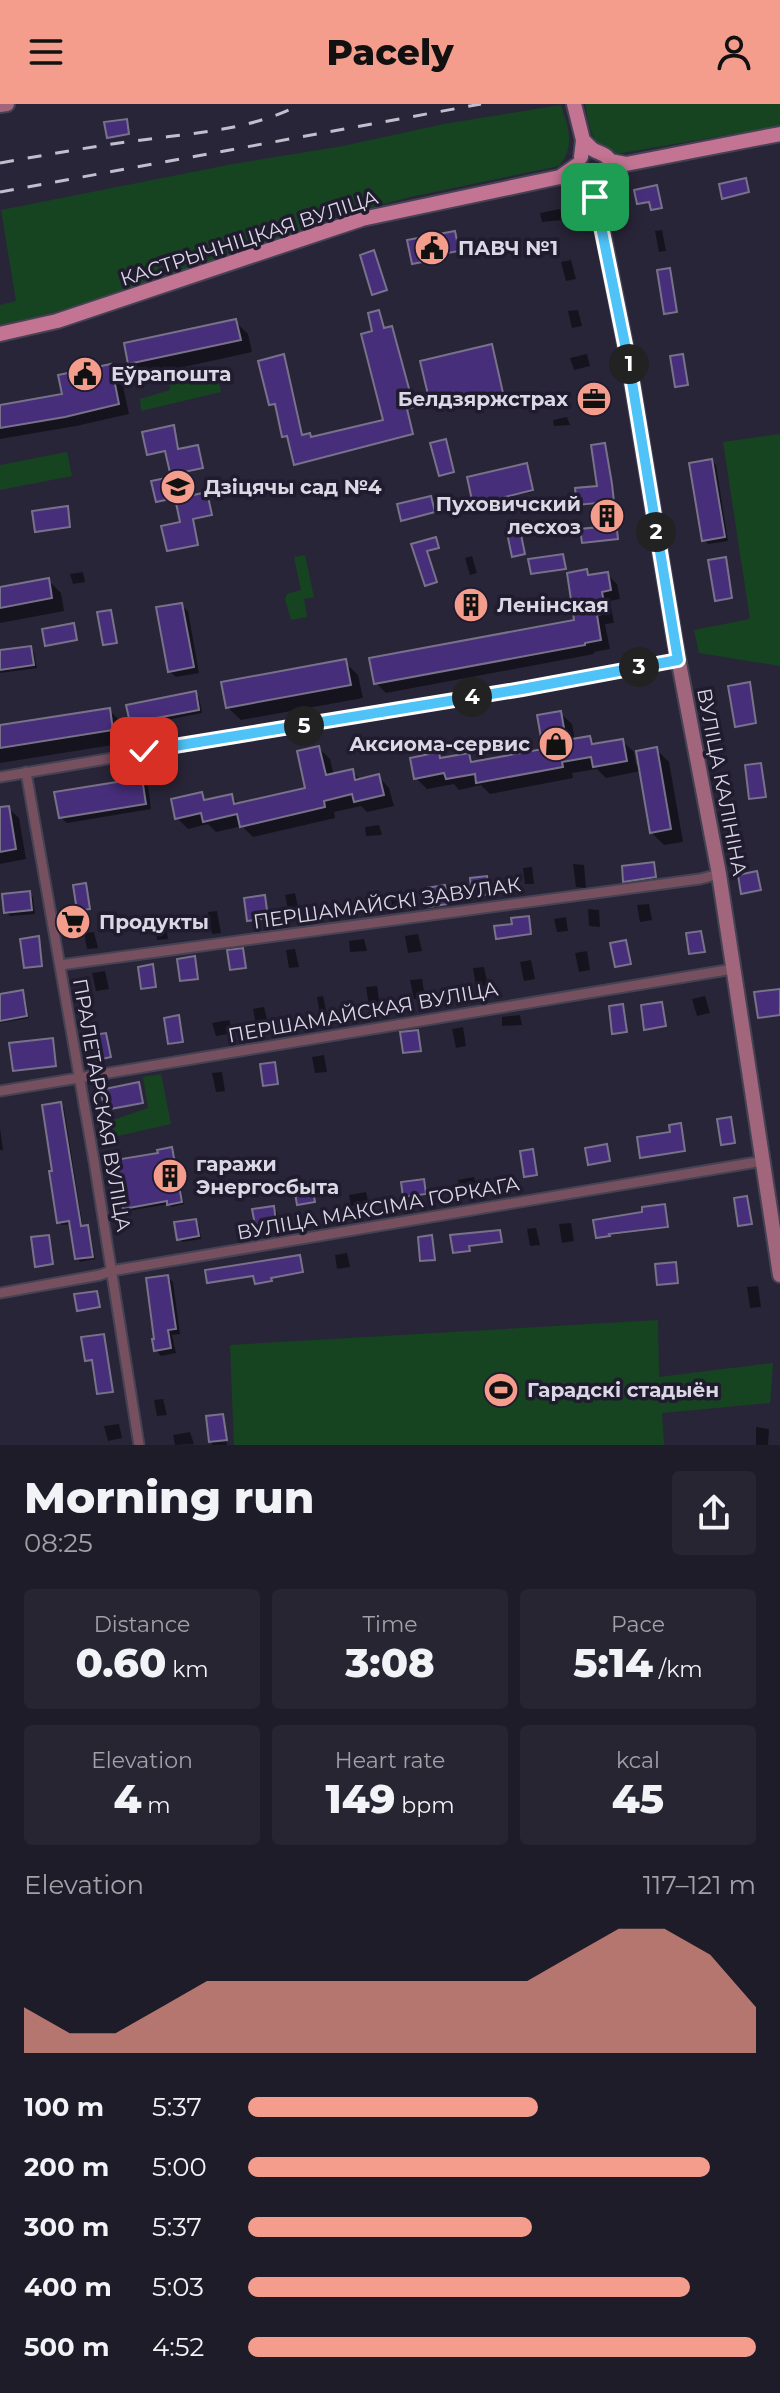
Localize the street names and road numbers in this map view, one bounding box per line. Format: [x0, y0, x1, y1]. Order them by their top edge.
street label: КАСТРЫЧНІЦКАЯ ВУЛІЦА [117, 185, 381, 291]
street label: ВУЛІЦА КАЛІНІНА [692, 686, 752, 878]
street label: ПЕРШАМАЙСКІ ЗАВУЛАК [252, 872, 522, 934]
street label: ПРАЛЕТАРСКАЯ ВУЛІЦА [68, 976, 136, 1234]
street label: ПЕРШАМАЙСКАЯ ВУЛІЦА [226, 976, 500, 1048]
street label: ВУЛІЦА МАКСІМА ГОРКАГА [235, 1171, 521, 1245]

